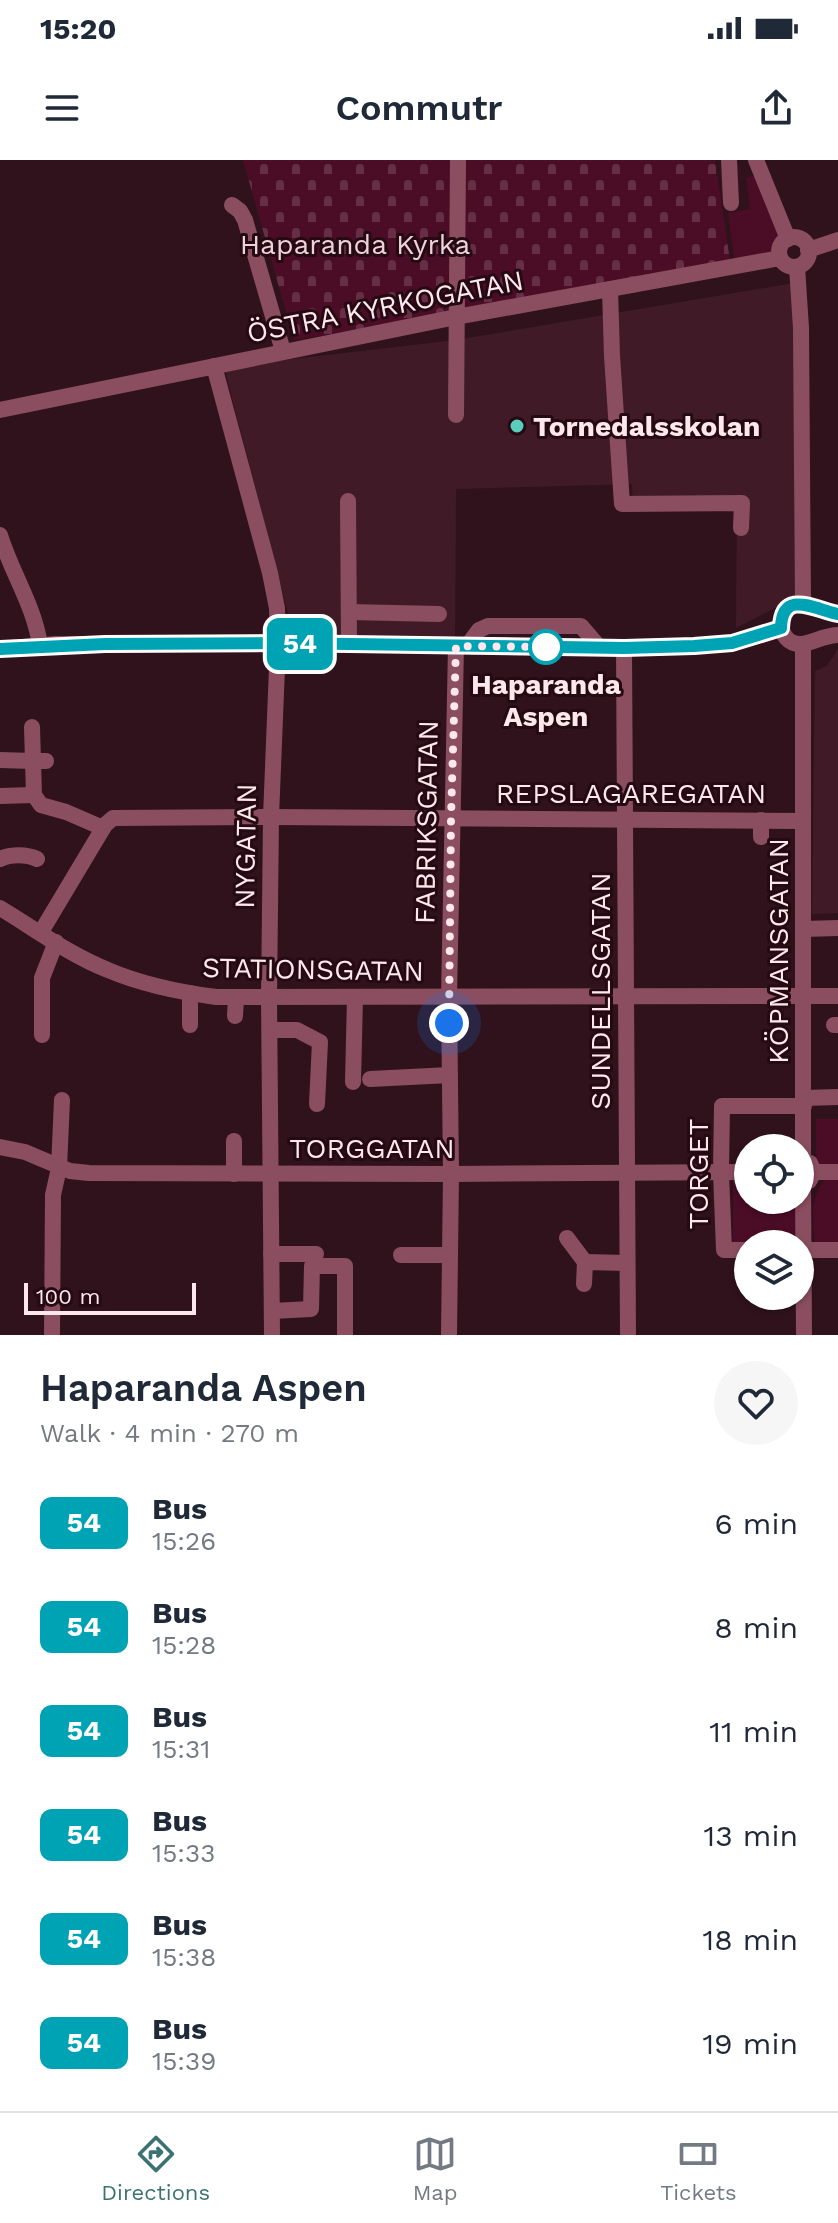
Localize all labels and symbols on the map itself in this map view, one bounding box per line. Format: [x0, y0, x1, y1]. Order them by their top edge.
park label: Haparanda Kyrka [240, 228, 470, 261]
street label: ÖSTRA KYRKOGATAN [244, 263, 526, 350]
place label: Tornedalsskolan [533, 410, 760, 443]
marker: Tornedalsskolan [508, 417, 526, 435]
line badge: 54 [264, 618, 336, 670]
marker: Haparanda Aspen [529, 630, 563, 664]
place label: Haparanda Aspen [471, 668, 622, 733]
street label: FABRIKSGATAN [408, 720, 445, 924]
street label: REPSLAGAREGATAN [496, 777, 766, 810]
street label: NYGATAN [228, 783, 263, 909]
street label: KÖPMANSGATAN [762, 838, 795, 1064]
street label: SUNDELLSGATAN [584, 872, 617, 1110]
street label: STATIONSGATAN [202, 951, 424, 988]
your location [429, 1003, 469, 1043]
street label: TORGET [682, 1119, 715, 1229]
street label: TORGGATAN [289, 1132, 455, 1165]
scale bar [24, 1279, 196, 1315]

